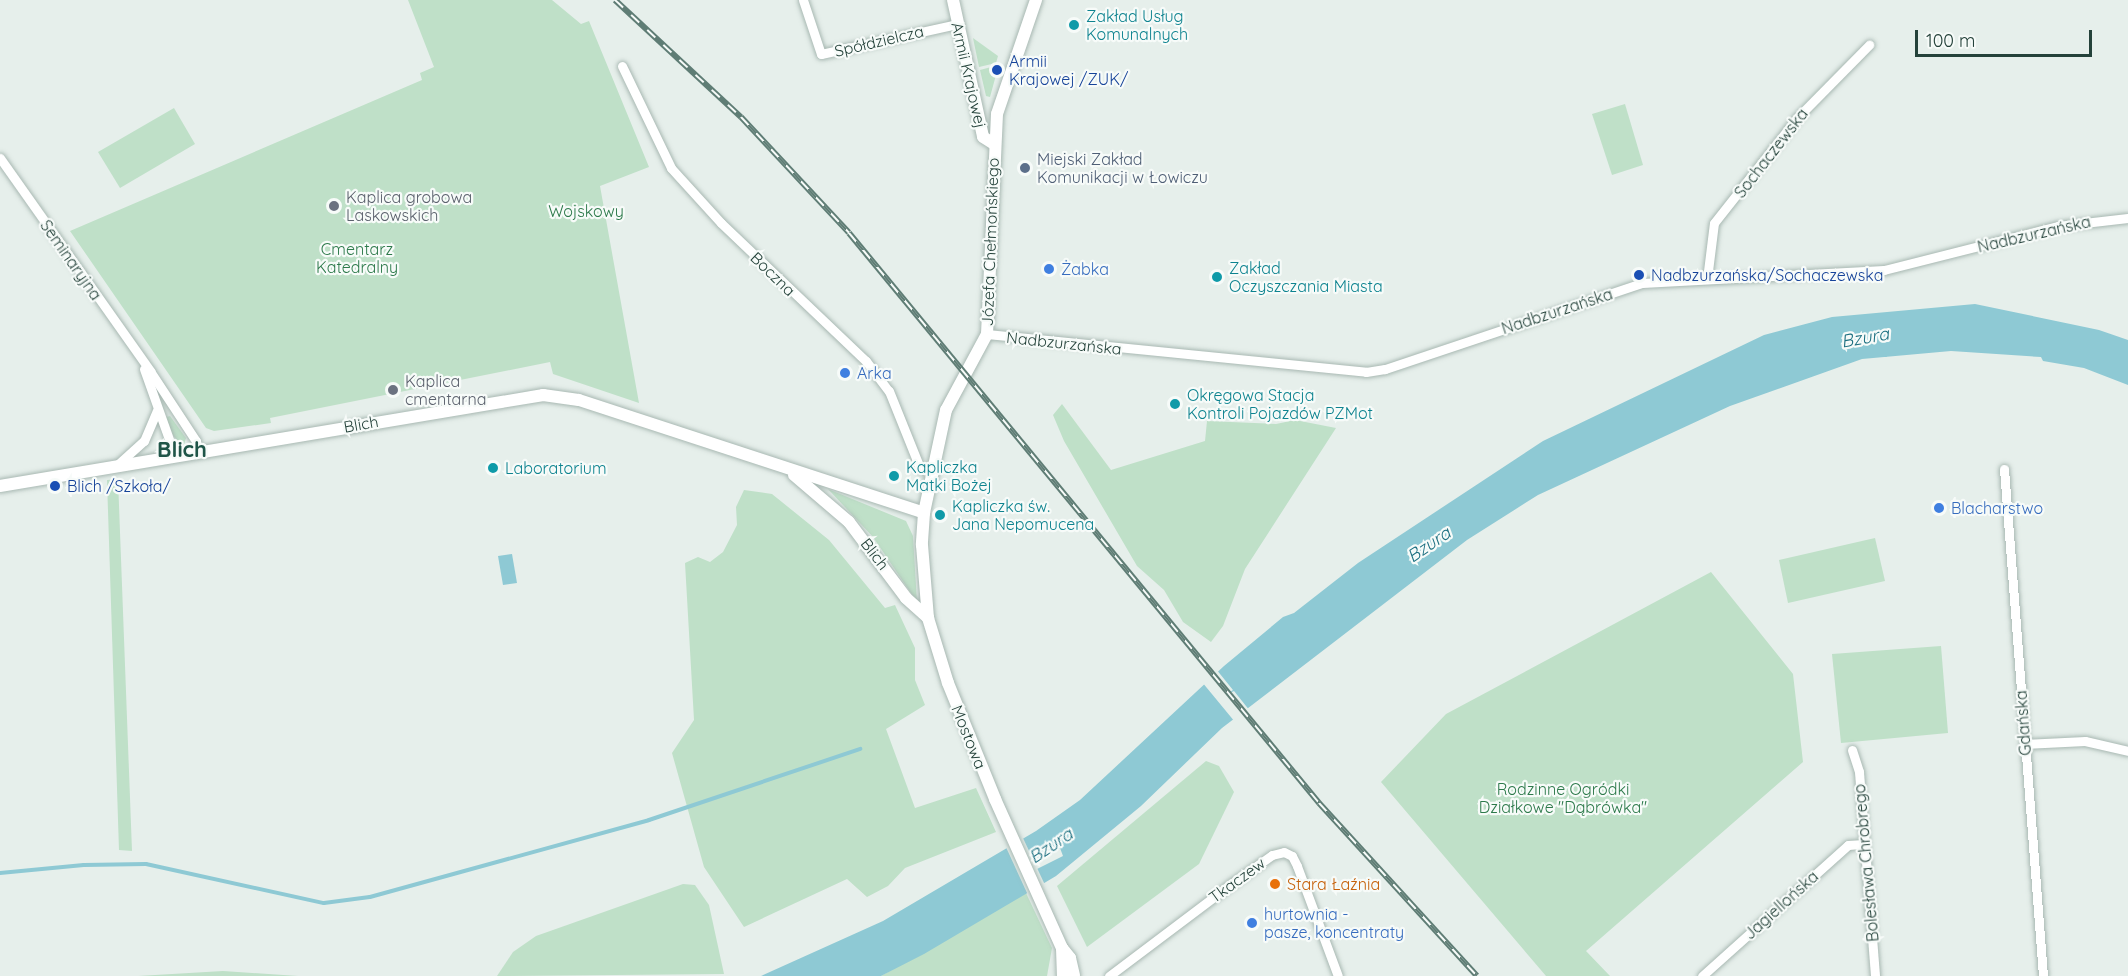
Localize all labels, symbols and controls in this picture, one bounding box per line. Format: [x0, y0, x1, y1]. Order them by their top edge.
place label: Zakład Usług Komunalnych [1086, 6, 1188, 44]
marker: Zakład Usług Komunalnych [1067, 18, 1081, 32]
scale bar [1918, 18, 2095, 56]
street label: Armii Krajowej [947, 20, 991, 130]
street label: Spółdzielcza [832, 21, 926, 61]
text: 100 m [1926, 29, 1975, 52]
place label: Armii Krajowej /ZUK/ [1009, 51, 1128, 89]
marker: Armii Krajowej /ZUK/ [990, 63, 1004, 77]
street label: Sochaczewska [1730, 104, 1812, 202]
place label: Miejski Zakład Komunikacji w Łowiczu [1037, 149, 1208, 187]
street label: Józefa Chełmońskiego [977, 157, 1003, 327]
marker: Miejski Zakład Komunikacji w Łowiczu [1018, 161, 1032, 175]
place label: Kaplica grobowa Laskowskich [346, 187, 472, 225]
marker: Kaplica grobowa Laskowskich [327, 199, 341, 213]
park label: Wojskowy [548, 201, 624, 221]
street label: Nadbzurzańska [1975, 212, 2093, 256]
street label: Seminaryjna [36, 216, 106, 304]
park label: Cmentarz Katedralny [316, 239, 398, 277]
street label: Boczna [747, 248, 799, 300]
place label: Zakład Oczyszczania Miasta [1229, 258, 1383, 296]
place label: Żabka [1061, 259, 1109, 279]
marker: Żabka [1042, 262, 1056, 276]
place label: Nadbzurzańska/Sochaczewska [1651, 265, 1883, 285]
marker: Nadbzurzańska/Sochaczewska [1632, 268, 1646, 282]
marker: Zakład Oczyszczania Miasta [1210, 270, 1224, 284]
street label: Nadbzurzańska [1499, 284, 1615, 338]
water label: Bzura [1839, 323, 1891, 353]
street label: Nadbzurzańska [1005, 327, 1123, 359]
place label: Arka [857, 363, 892, 383]
marker: Arka [838, 366, 852, 380]
place label: Kaplica cmentarna [405, 371, 486, 409]
marker: Kaplica cmentarna [386, 383, 400, 397]
place label: Okręgowa Stacja Kontroli Pojazdów PZMot [1187, 385, 1373, 423]
marker: Okręgowa Stacja Kontroli Pojazdów PZMot [1168, 397, 1182, 411]
street label: Blich [342, 412, 380, 436]
district label: Blich [157, 437, 207, 463]
place label: Kapliczka Matki Bożej [906, 457, 992, 495]
place label: Laboratorium [505, 458, 607, 478]
marker: Laboratorium [486, 461, 500, 475]
marker: Kapliczka Matki Bożej [887, 469, 901, 483]
place label: Blich /Szkoła/ [67, 476, 171, 496]
marker: Blich /Szkoła/ [48, 479, 62, 493]
place label: Kapliczka św. Jana Nepomucena [952, 496, 1094, 534]
place label: Blacharstwo [1951, 498, 2043, 518]
marker: Blacharstwo [1932, 501, 1946, 515]
marker: Kapliczka św. Jana Nepomucena [933, 508, 947, 522]
water label: Bzura [1403, 523, 1455, 567]
street label: Blich [857, 534, 893, 574]
street label: Gdańska [2011, 690, 2035, 756]
street label: Mostowa [948, 702, 990, 772]
park label: Rodzinne Ogródki Działkowe "Dąbrówka" [1479, 779, 1647, 817]
street label: Bolesława Chrobrego [1850, 783, 1882, 943]
water label: Bzura [1025, 824, 1077, 868]
street label: Tkaczew [1205, 853, 1269, 907]
street label: Jagiellońska [1740, 867, 1822, 943]
place label: Stara Łaźnia [1287, 874, 1380, 894]
marker: Stara Łaźnia [1268, 877, 1282, 891]
place label: hurtownia - pasze, koncentraty [1264, 904, 1404, 942]
marker: hurtownia - pasze, koncentraty [1245, 916, 1259, 930]

